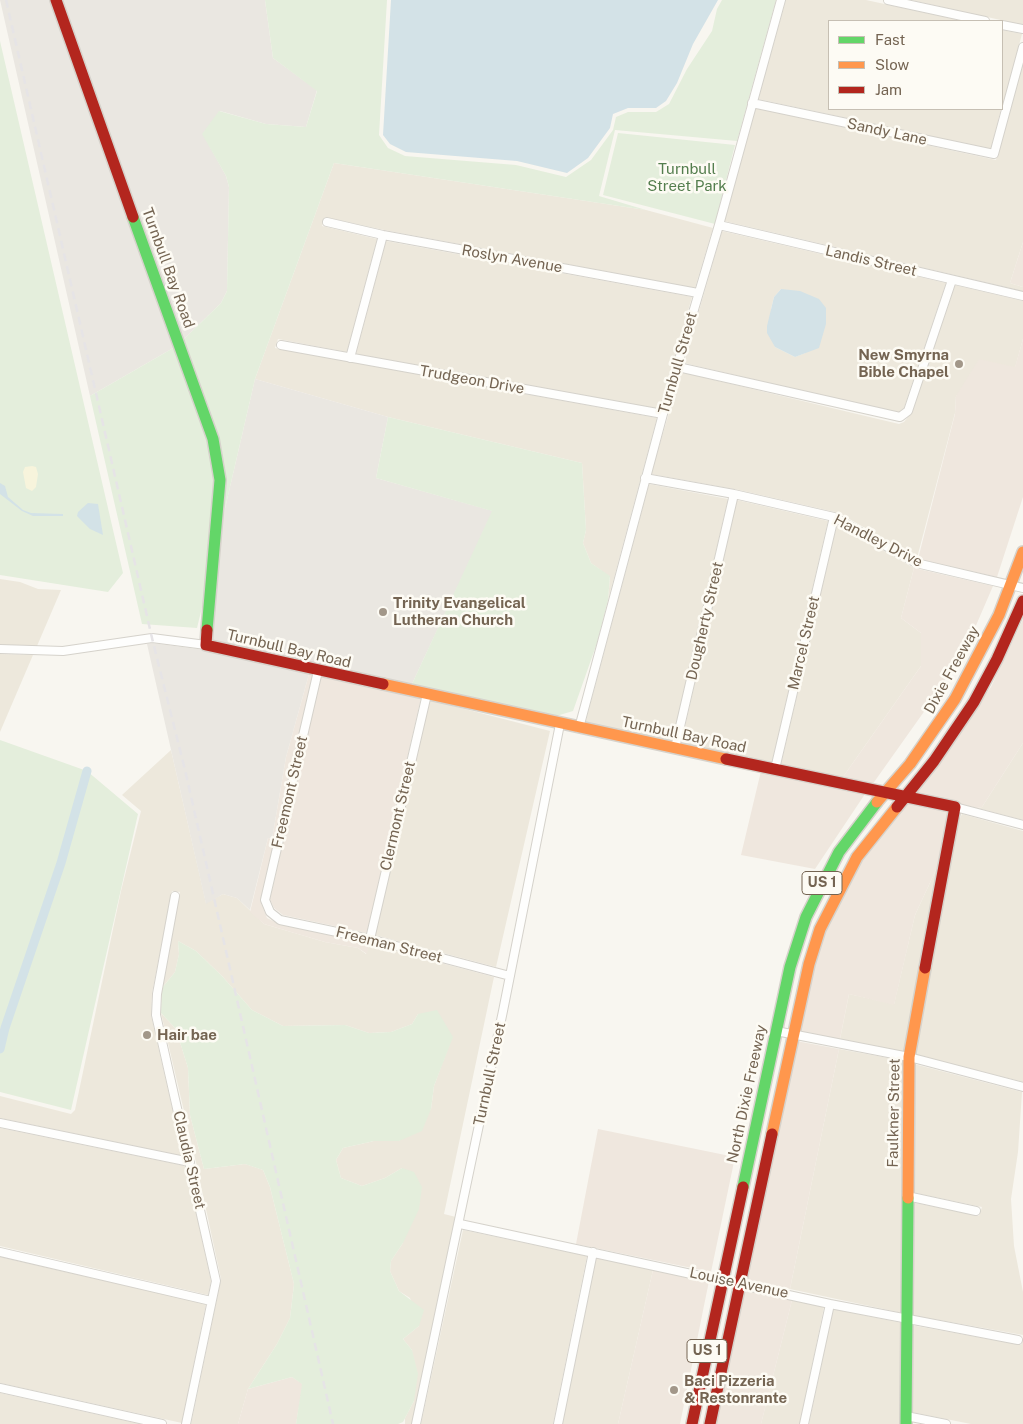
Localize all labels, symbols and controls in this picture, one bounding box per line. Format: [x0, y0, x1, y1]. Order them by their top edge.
legend [828, 20, 1003, 110]
text: Fast [875, 31, 905, 48]
text: Slow [875, 56, 909, 73]
text: Jam [875, 81, 902, 98]
street label: Sandy Lane [845, 115, 929, 149]
park label: Turnbull Street Park [647, 160, 727, 195]
street label: Turnbull Bay Road [138, 205, 198, 331]
street label: Roslyn Avenue [460, 241, 564, 277]
street label: Landis Street [824, 242, 918, 280]
street label: Turnbull Street [655, 310, 701, 416]
place label: New Smyrna Bible Chapel [858, 346, 949, 381]
marker: New Smyrna Bible Chapel [953, 358, 965, 370]
street label: Trudgeon Drive [418, 362, 526, 398]
street label: Handley Drive [830, 511, 926, 571]
street label: Dougherty Street [683, 560, 727, 682]
place label: Trinity Evangelical Lutheran Church [393, 594, 526, 629]
street label: Marcel Street [784, 594, 824, 692]
marker: Trinity Evangelical Lutheran Church [377, 606, 389, 618]
street label: Dixie Freeway [920, 623, 984, 717]
street label: Turnbull Bay Road [225, 626, 353, 672]
street label: Turnbull Bay Road [620, 713, 748, 757]
street label: Freemont Street [268, 734, 312, 850]
street label: Clermont Street [377, 759, 419, 873]
road number: US 1 [802, 871, 842, 894]
street label: Freeman Street [334, 923, 444, 967]
street label: Turnbull Street [470, 1021, 510, 1127]
street label: North Dixie Freeway [724, 1023, 770, 1165]
place label: Hair bae [157, 1026, 217, 1044]
marker: Hair bae [141, 1029, 153, 1041]
street label: Faulkner Street [884, 1058, 904, 1168]
street label: Claudia Street [169, 1109, 209, 1211]
street label: Louise Avenue [688, 1264, 790, 1302]
road number: US 1 [687, 1340, 727, 1362]
place label: Baci Pizzeria & Restonrante [684, 1372, 787, 1407]
marker: Baci Pizzeria & Restonrante [668, 1384, 680, 1396]

